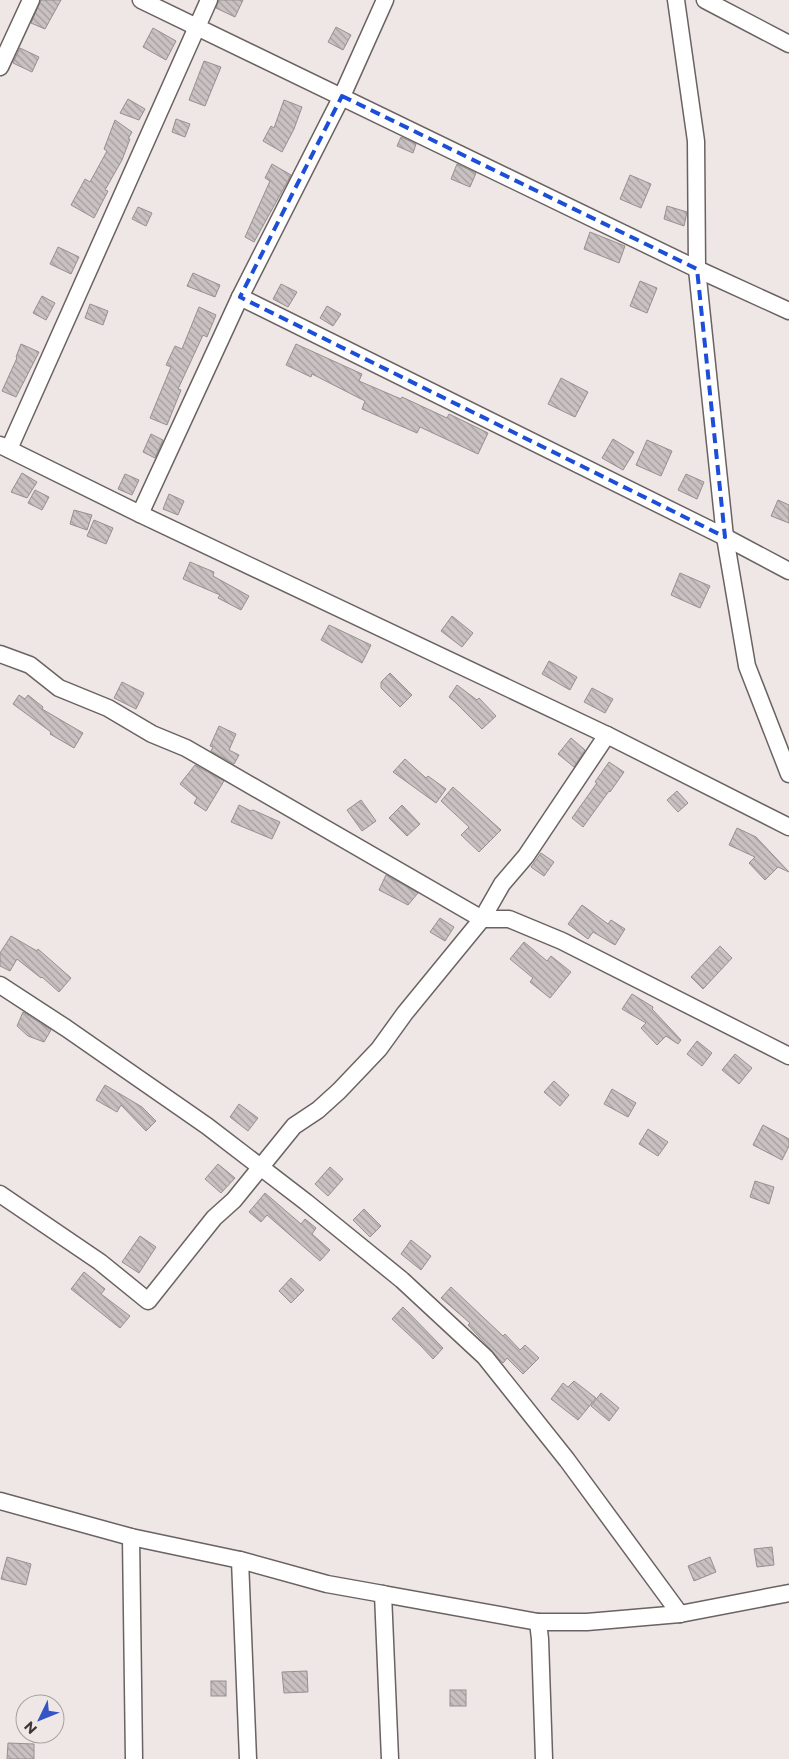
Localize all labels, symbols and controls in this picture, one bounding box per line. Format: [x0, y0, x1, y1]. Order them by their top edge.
north arrow [15, 1694, 65, 1744]
text: N [20, 1718, 41, 1738]

